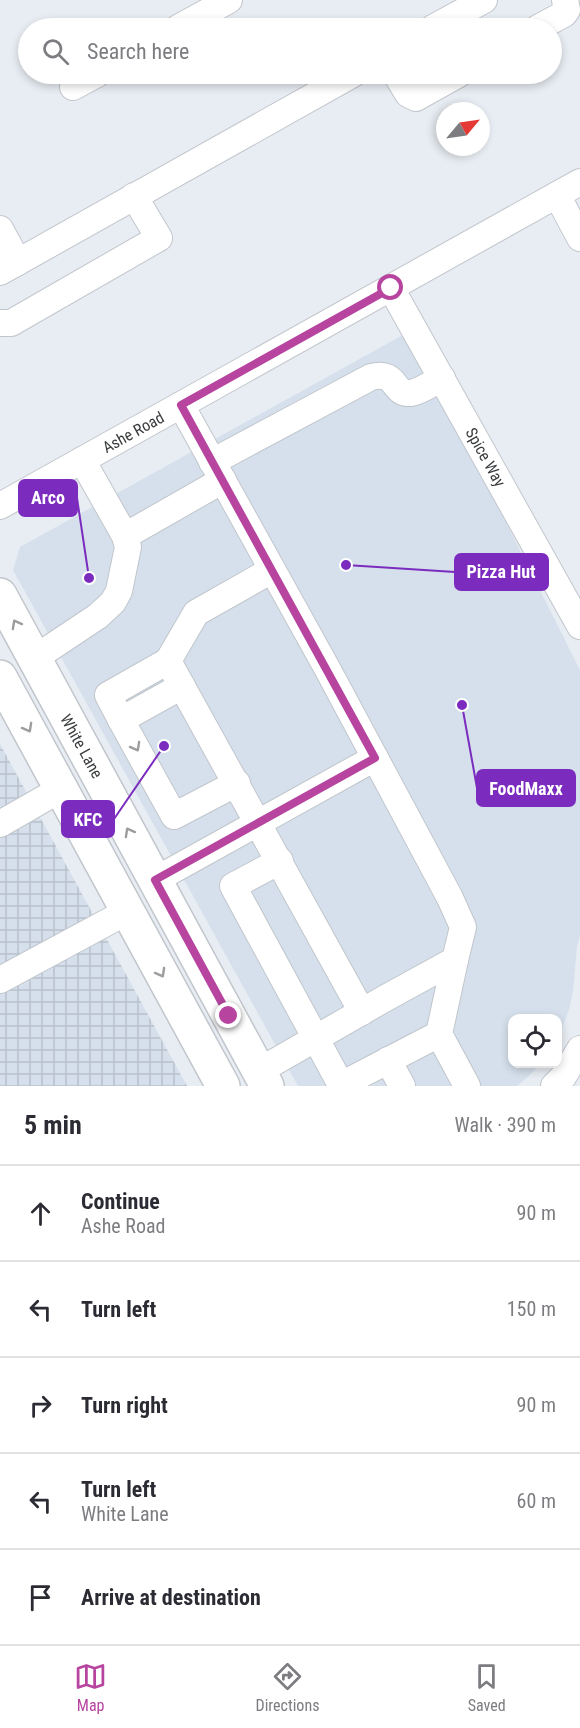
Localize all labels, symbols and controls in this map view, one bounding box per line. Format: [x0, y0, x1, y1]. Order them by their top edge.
search box [18, 18, 562, 84]
icon: search [39, 35, 72, 68]
text: Search here [87, 39, 189, 64]
north arrow [436, 102, 490, 156]
route start [377, 274, 403, 300]
street label: Ashe Road [99, 408, 167, 457]
street label: Spice Way [462, 424, 510, 490]
callout: Arco [19, 480, 77, 516]
text: Arco [31, 487, 65, 508]
callout: Pizza Hut [455, 554, 548, 590]
text: Pizza Hut [466, 561, 536, 582]
one-way arrow [12, 619, 23, 630]
street label: White Lane [56, 711, 107, 781]
one-way arrow [21, 722, 32, 732]
one-way arrow [129, 741, 140, 751]
callout: FoodMaxx [477, 770, 575, 806]
text: FoodMaxx [489, 778, 563, 799]
callout: KFC [62, 801, 114, 837]
text: KFC [74, 809, 102, 830]
one-way arrow [125, 827, 136, 838]
one-way arrow [154, 967, 165, 977]
route end [215, 1002, 241, 1028]
map controls [508, 1014, 562, 1068]
button: locate [508, 1014, 562, 1068]
text: 5 min [24, 1110, 82, 1140]
text: Walk · 390 m [455, 1113, 556, 1137]
text: Continue [81, 1189, 160, 1214]
icon: ahead [24, 1197, 57, 1230]
text: 90 m [517, 1201, 556, 1225]
text: Ashe Road [81, 1214, 165, 1238]
icon: left [24, 1293, 57, 1326]
text: Turn left [81, 1297, 156, 1322]
text: 150 m [507, 1297, 556, 1321]
icon: right [24, 1389, 57, 1422]
text: Turn right [81, 1393, 168, 1418]
text: 90 m [517, 1393, 556, 1417]
text: Turn left [81, 1477, 156, 1502]
icon: left [24, 1485, 57, 1518]
text: 60 m [517, 1489, 556, 1513]
text: White Lane [81, 1502, 169, 1526]
icon: arrive [24, 1581, 57, 1614]
text: Arrive at destination [81, 1585, 261, 1610]
tab: Map [74, 1660, 107, 1715]
tab: Directions [256, 1660, 319, 1715]
tab: Saved [468, 1660, 506, 1715]

